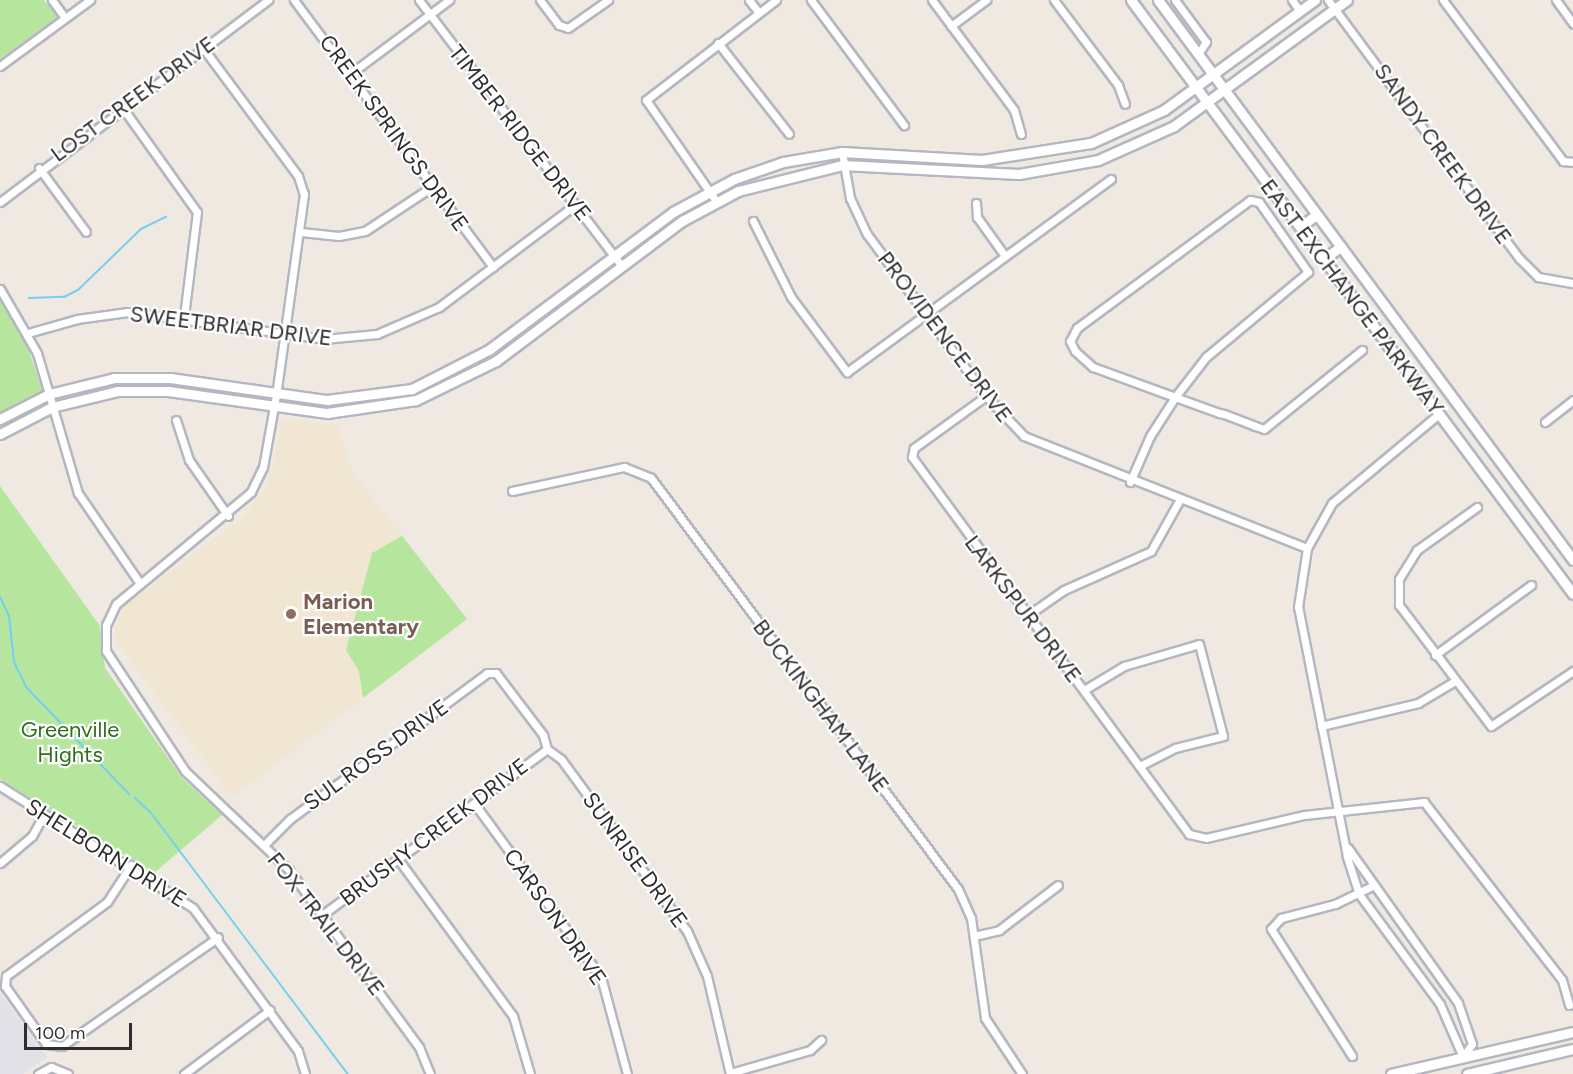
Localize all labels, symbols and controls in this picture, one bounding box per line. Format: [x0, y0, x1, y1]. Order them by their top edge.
street label: LOST CREEK DRIVE [46, 30, 220, 168]
street label: CREEK SPRINGS DRIVE [314, 30, 474, 236]
street label: TIMBER RIDGE DRIVE [443, 40, 597, 226]
street label: SANDY CREEK DRIVE [1369, 59, 1517, 249]
street label: EAST EXCHANGE PARKWAY [1255, 174, 1449, 420]
street label: PROVIDENCE DRIVE [872, 246, 1018, 428]
street label: SWEETBRIAR DRIVE [129, 301, 333, 351]
street label: LARKSPUR DRIVE [959, 530, 1087, 688]
place label: Marion Elementary [303, 588, 419, 640]
marker: Marion Elementary [284, 607, 298, 621]
street label: BUCKINGHAM LANE [747, 614, 895, 798]
street label: SUL ROSS DRIVE [299, 694, 453, 816]
park label: Greenville Hights [21, 716, 119, 768]
street label: BRUSHY CREEK DRIVE [335, 752, 533, 912]
street label: SUNRISE DRIVE [577, 787, 693, 933]
street label: SHELBORN DRIVE [21, 793, 191, 913]
street label: CARSON DRIVE [498, 844, 612, 990]
street label: FOX TRAIL DRIVE [262, 847, 390, 1001]
scale bar [27, 1011, 135, 1049]
text: 100 m [35, 1022, 85, 1044]

